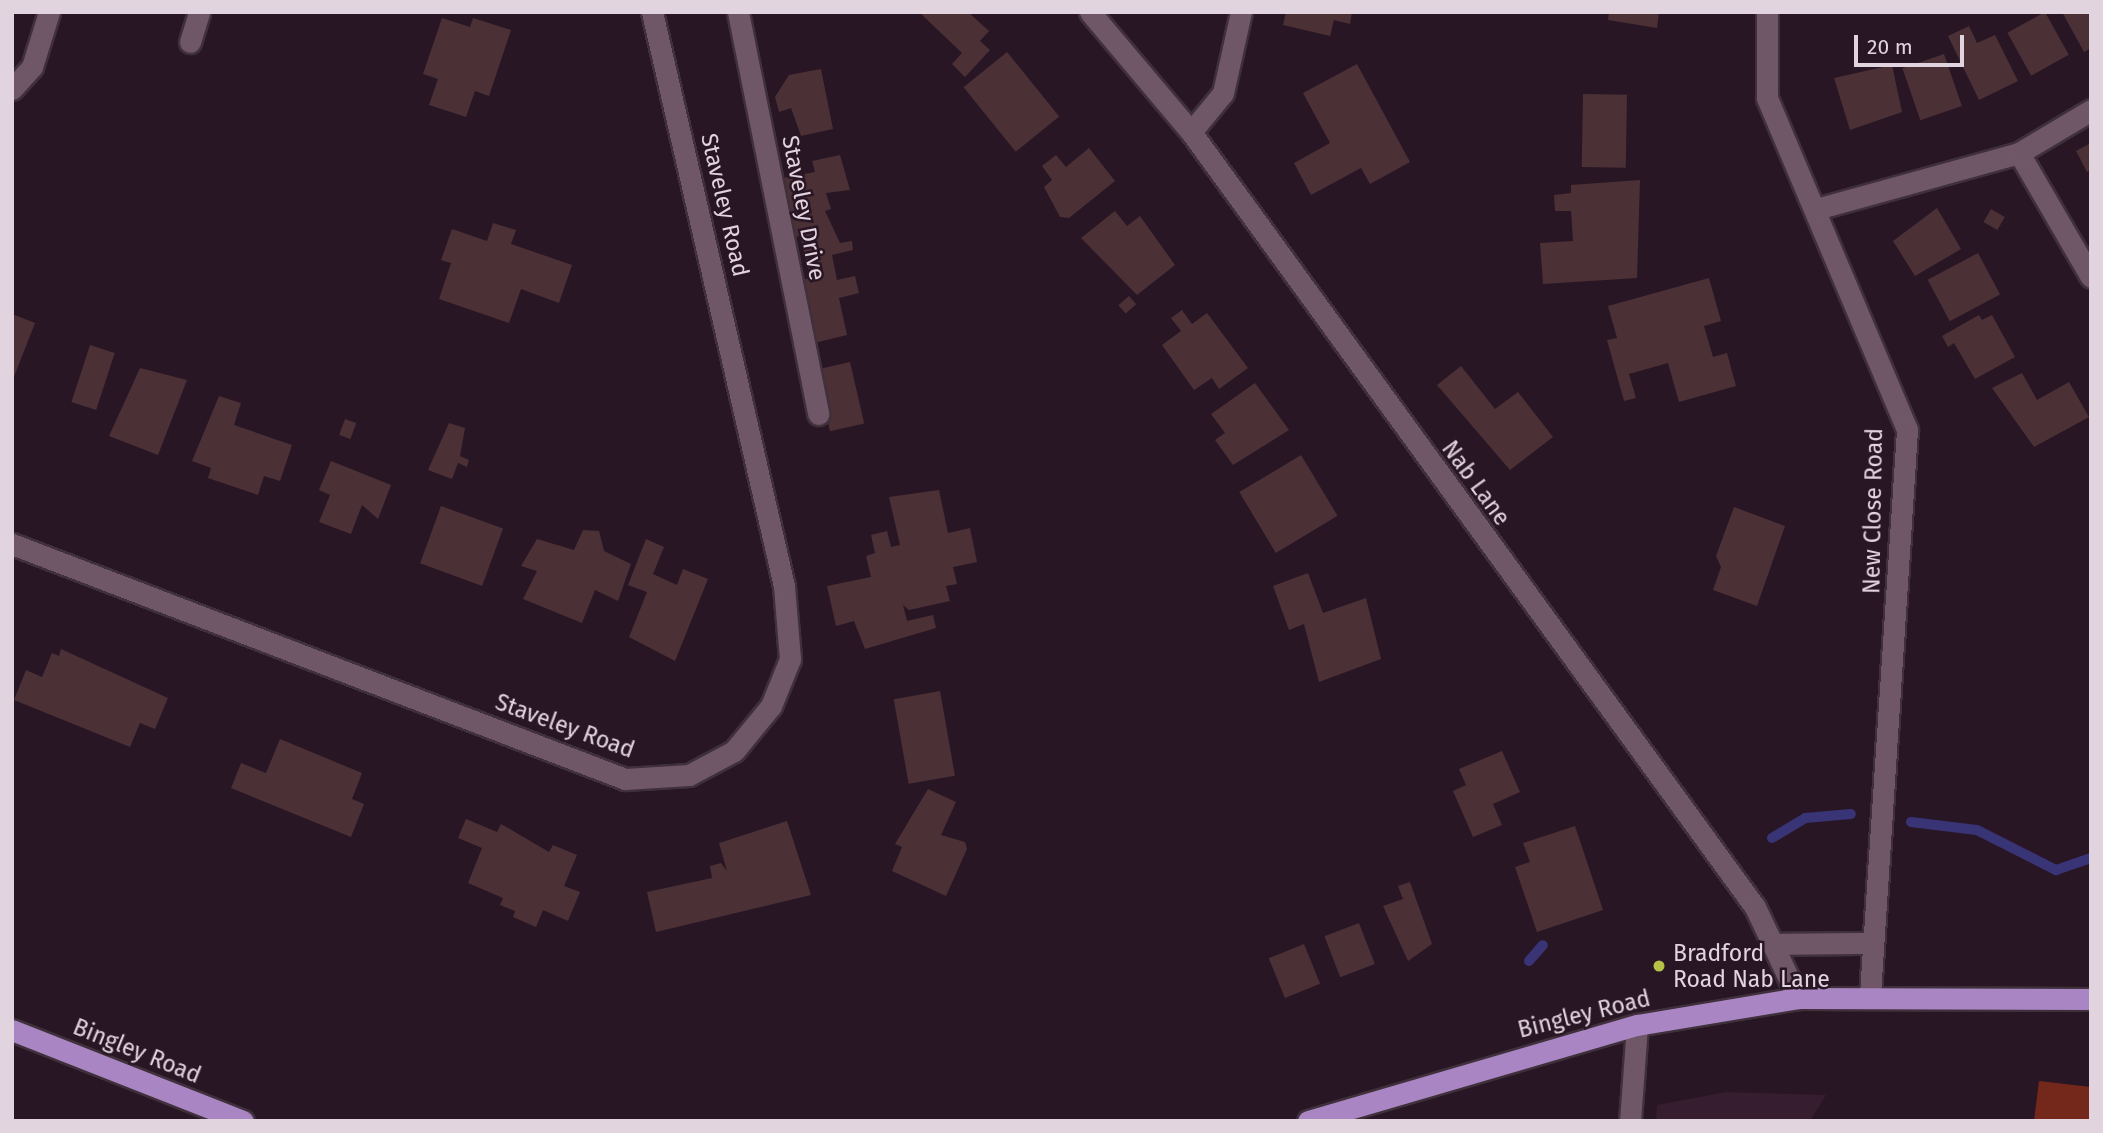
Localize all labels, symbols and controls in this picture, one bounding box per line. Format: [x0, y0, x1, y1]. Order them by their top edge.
scale bar [1858, 21, 1968, 65]
text: 20 m [1867, 34, 1913, 60]
street label: Staveley Road [695, 131, 755, 279]
street label: Staveley Drive [776, 133, 832, 283]
street label: New Close Road [1858, 428, 1888, 594]
street label: Nab Lane [1436, 435, 1516, 531]
street label: Staveley Road [492, 688, 638, 764]
place label: Bradford Road Nab Lane [1673, 939, 1830, 993]
marker: Bradford Road Nab Lane [1651, 958, 1667, 974]
street label: Bingley Road [1515, 984, 1653, 1044]
street label: Bingley Road [69, 1013, 205, 1089]

